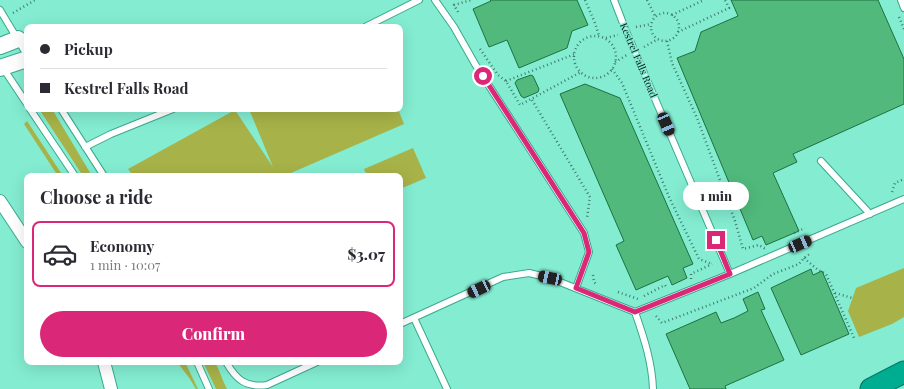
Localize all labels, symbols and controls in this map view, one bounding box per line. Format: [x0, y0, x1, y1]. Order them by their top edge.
street label: Kestrel Falls Road [617, 20, 661, 100]
text: Pickup [64, 39, 113, 59]
route start [474, 67, 492, 85]
text: Kestrel Falls Road [64, 78, 189, 98]
car [656, 111, 676, 137]
callout: 1 min [683, 182, 749, 210]
text: Choose a ride [40, 185, 153, 209]
text: 1 min [700, 187, 732, 204]
route end [707, 231, 725, 249]
car [787, 234, 813, 254]
icon: car [42, 236, 78, 272]
text: Economy [90, 236, 154, 256]
text: $3.07 [348, 244, 385, 264]
text: 1 min · 10:07 [90, 256, 160, 273]
car [537, 270, 563, 286]
car [466, 278, 492, 300]
button: Confirm [40, 311, 387, 357]

